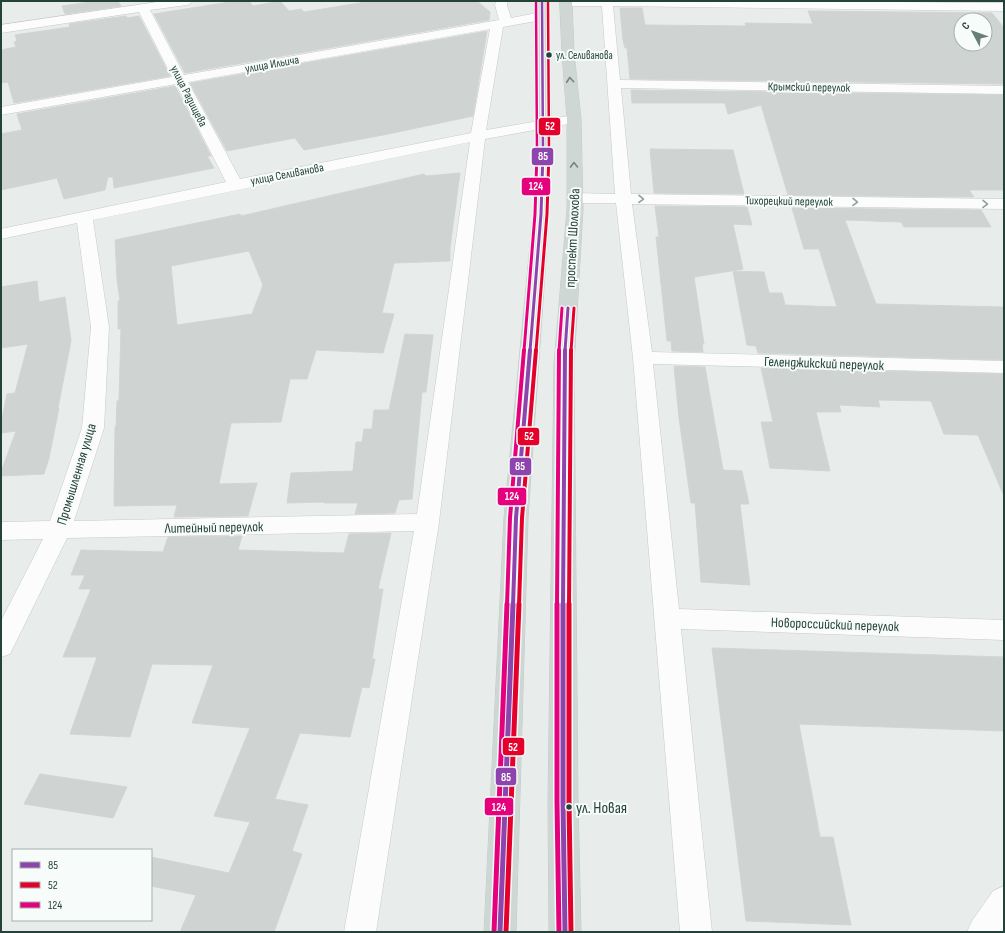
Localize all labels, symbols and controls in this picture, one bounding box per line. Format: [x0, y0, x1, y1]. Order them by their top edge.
north arrow [953, 12, 993, 52]
text: С [959, 19, 973, 32]
place label: ул. Селиванова [556, 49, 613, 62]
marker: ул. Селиванова [544, 50, 554, 60]
street label: улица Ильича [244, 52, 301, 77]
street label: улица Радищева [167, 63, 211, 130]
one-way arrow [566, 77, 575, 84]
street label: Крымский переулок [768, 79, 851, 96]
line badge: 52 [538, 117, 561, 136]
text: 52 [545, 120, 555, 133]
line badge: 85 [531, 147, 554, 166]
text: 85 [538, 150, 548, 163]
street label: улица Селиванова [249, 160, 325, 189]
one-way arrow [570, 162, 578, 168]
line badge: 124 [521, 177, 551, 196]
text: 124 [529, 180, 543, 193]
street label: проспект Шолохова [561, 188, 584, 288]
street label: Тихорецкий переулок [745, 193, 833, 210]
one-way arrow [638, 194, 644, 203]
one-way arrow [852, 198, 858, 206]
one-way arrow [982, 199, 988, 208]
street label: Геленджикский переулок [764, 353, 885, 374]
street label: Промышленная улица [53, 421, 100, 527]
line badge: 52 [517, 427, 540, 446]
text: 52 [524, 430, 534, 443]
line badge: 85 [509, 457, 532, 476]
text: 85 [515, 460, 525, 473]
line badge: 124 [497, 487, 527, 506]
text: 124 [505, 490, 519, 503]
street label: Литейный переулок [164, 518, 264, 537]
street label: Новороссийский переулок [771, 614, 900, 635]
line badge: 52 [502, 737, 525, 756]
text: 52 [508, 741, 518, 754]
line badge: 85 [495, 767, 517, 786]
text: 85 [501, 771, 511, 784]
line badge: 124 [484, 797, 514, 816]
place label: ул. Новая [576, 799, 627, 818]
text: 124 [492, 801, 506, 814]
marker: ул. Новая [564, 802, 574, 812]
legend [12, 849, 152, 921]
text: 85 [48, 858, 58, 873]
text: 52 [48, 878, 58, 893]
text: 124 [48, 898, 62, 913]

